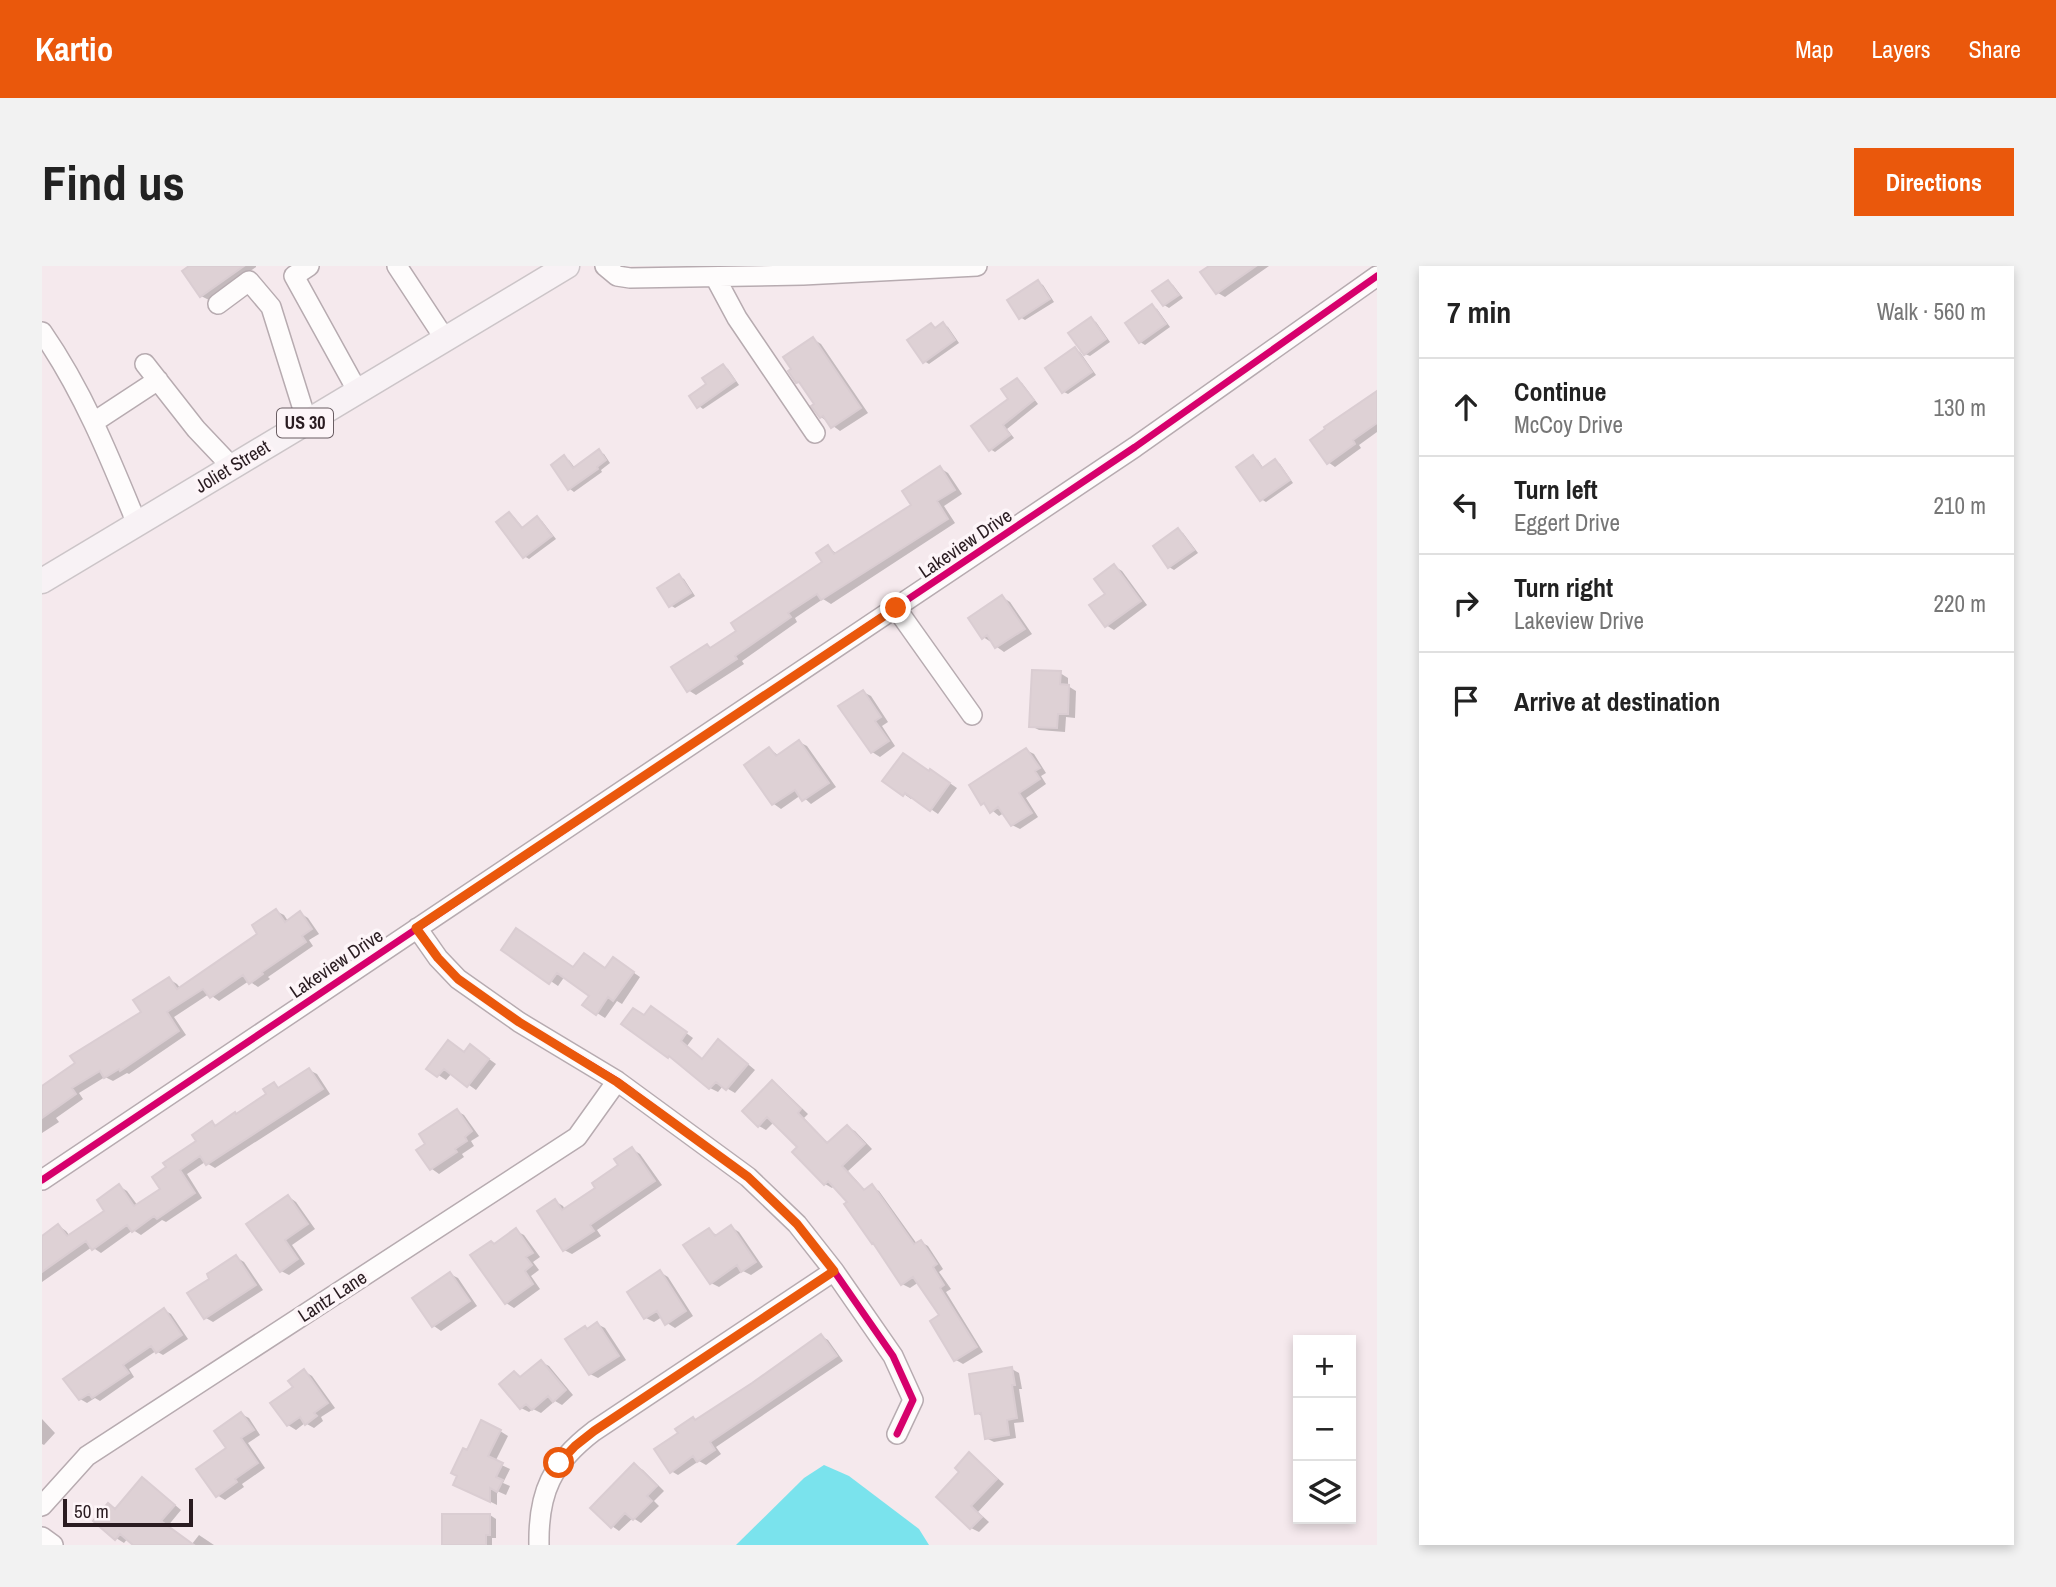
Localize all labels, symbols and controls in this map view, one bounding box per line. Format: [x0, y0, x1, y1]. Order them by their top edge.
text: Kartio [35, 27, 113, 71]
text: Map [1795, 33, 1833, 65]
text: Layers [1871, 33, 1930, 65]
text: Share [1968, 33, 2021, 65]
button: Directions [1854, 148, 2014, 216]
text: Find us [42, 149, 185, 215]
text: 7 min [1447, 292, 1511, 332]
text: Walk · 560 m [1877, 296, 1986, 327]
text: Continue [1514, 374, 1606, 409]
icon: ahead [1447, 388, 1485, 426]
text: 130 m [1934, 392, 1986, 423]
road number: US 30 [277, 408, 333, 438]
text: McCoy Drive [1514, 409, 1623, 440]
street label: Joliet Street [190, 433, 275, 499]
text: Turn left [1514, 472, 1598, 507]
icon: left [1447, 486, 1485, 524]
text: 210 m [1934, 490, 1986, 521]
street label: Lakeview Drive [913, 502, 1017, 584]
text: Eggert Drive [1514, 507, 1620, 538]
text: Turn right [1514, 570, 1613, 605]
icon: right [1447, 584, 1485, 622]
text: 220 m [1934, 588, 1986, 619]
route end [880, 592, 911, 623]
text: Lakeview Drive [1514, 605, 1644, 636]
icon: arrive [1447, 682, 1485, 720]
text: Arrive at destination [1514, 684, 1720, 719]
street label: Lakeview Drive [284, 922, 388, 1004]
street label: Lantz Lane [293, 1264, 371, 1328]
map controls [1293, 1335, 1356, 1524]
button: + [1293, 1335, 1356, 1398]
button: − [1293, 1398, 1356, 1461]
route start [543, 1447, 574, 1478]
button: layers [1293, 1461, 1356, 1524]
scale bar [63, 1496, 192, 1528]
text: 50 m [74, 1498, 109, 1524]

